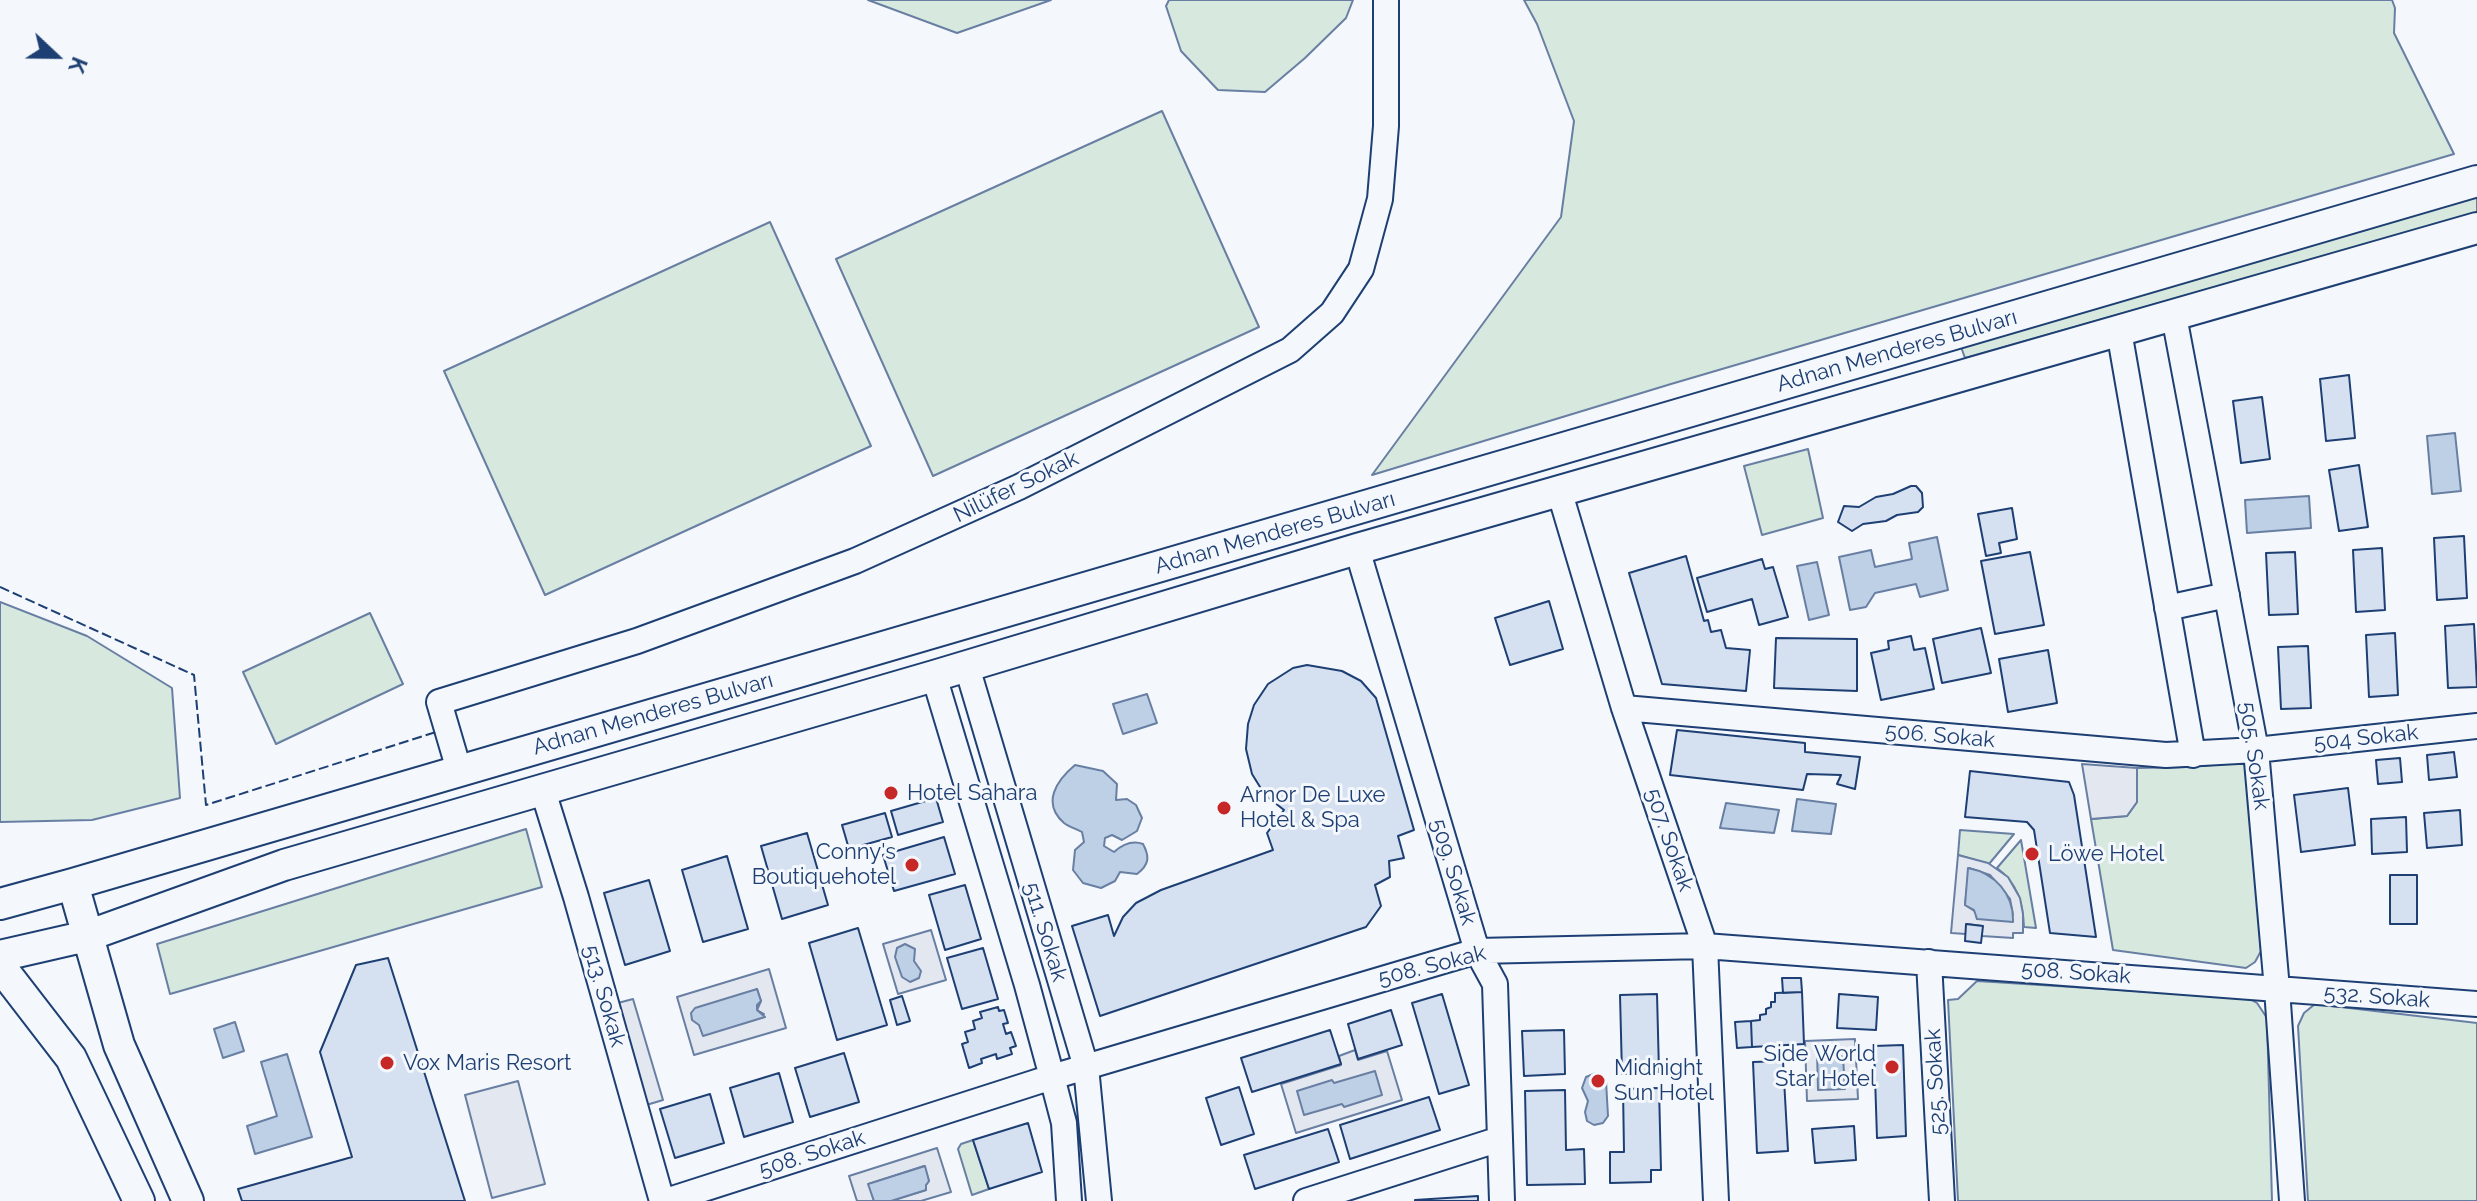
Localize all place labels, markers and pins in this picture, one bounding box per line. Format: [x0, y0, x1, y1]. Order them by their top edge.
place label: Hotel Sahara [907, 780, 1037, 806]
place label: Arnor De Luxe Hotel & Spa [1240, 782, 1385, 834]
marker: Hotel Sahara [882, 784, 900, 802]
marker: Arnor De Luxe Hotel & Spa [1215, 799, 1233, 817]
place label: Conny's Boutiquehotel [752, 839, 896, 890]
place label: Löwe Hotel [2048, 841, 2164, 867]
marker: Löwe Hotel [2023, 845, 2041, 863]
marker: Conny's Boutiquehotel [903, 856, 921, 874]
place label: Side World Star Hotel [1764, 1041, 1876, 1092]
place label: Vox Maris Resort [403, 1050, 571, 1076]
marker: Vox Maris Resort [378, 1054, 396, 1072]
place label: Midnight Sun Hotel [1614, 1055, 1714, 1106]
marker: Side World Star Hotel [1883, 1058, 1901, 1076]
marker: Midnight Sun Hotel [1589, 1072, 1607, 1090]

